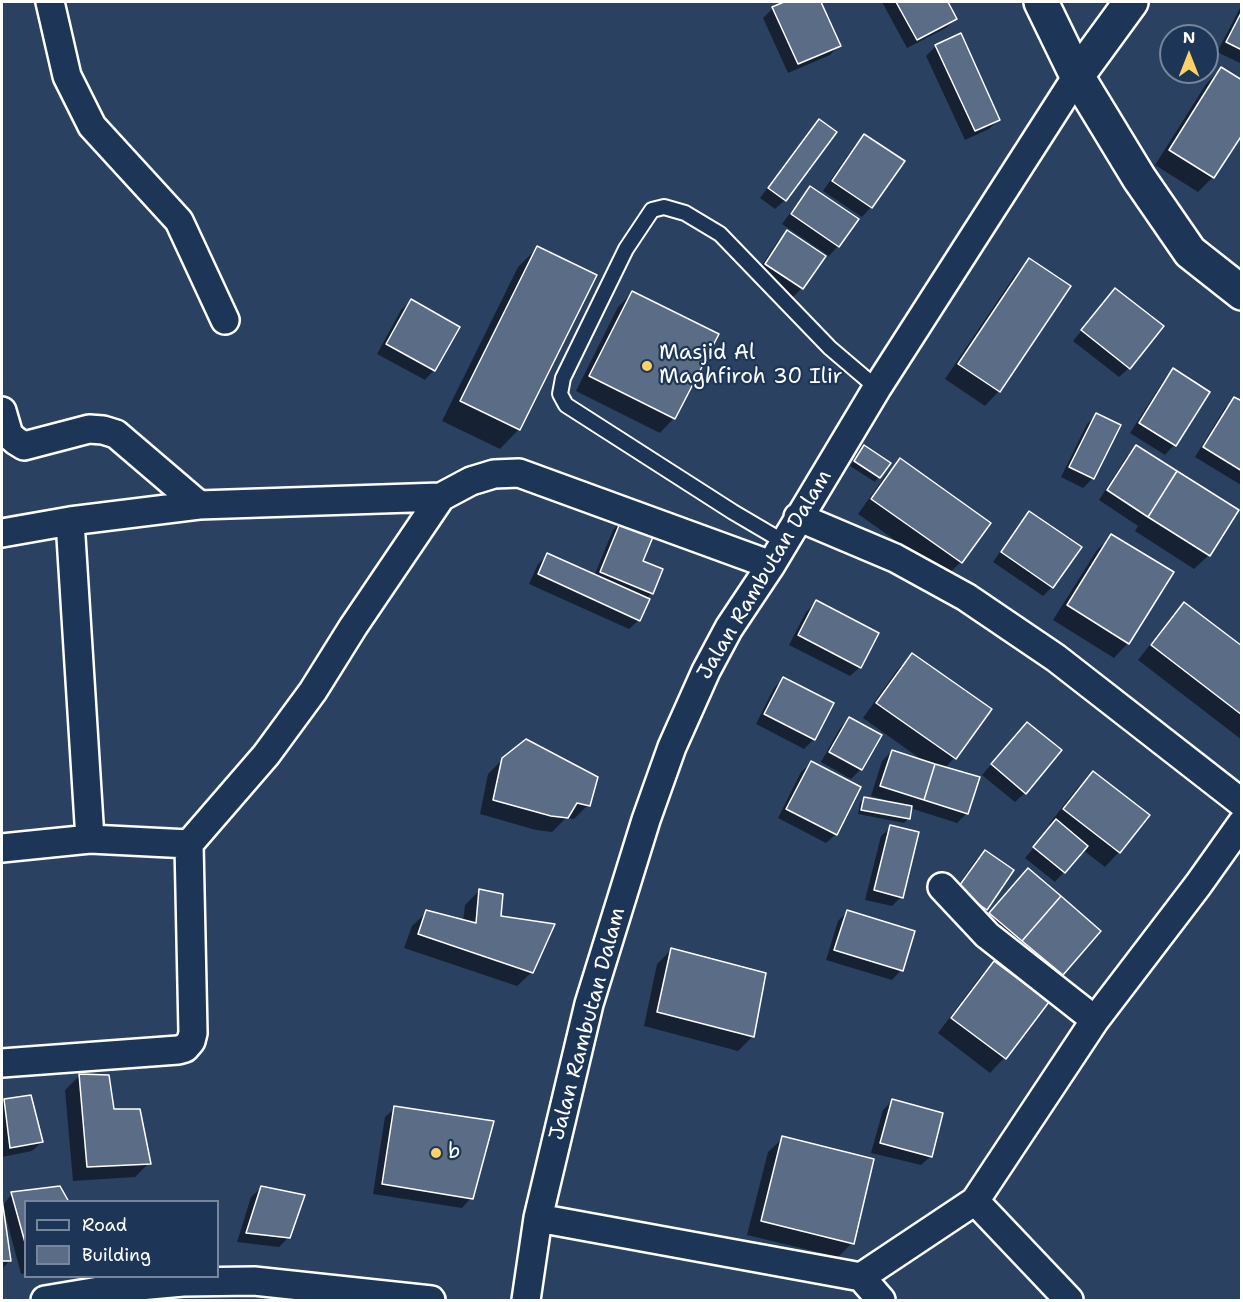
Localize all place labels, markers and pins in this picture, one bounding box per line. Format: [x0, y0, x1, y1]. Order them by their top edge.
place label: Masjid Al Maghfiroh 30 Ilir [659, 341, 842, 391]
marker: Masjid Al Maghfiroh 30 Ilir [640, 359, 654, 373]
place label: b [448, 1140, 460, 1166]
marker: b [429, 1146, 443, 1160]

